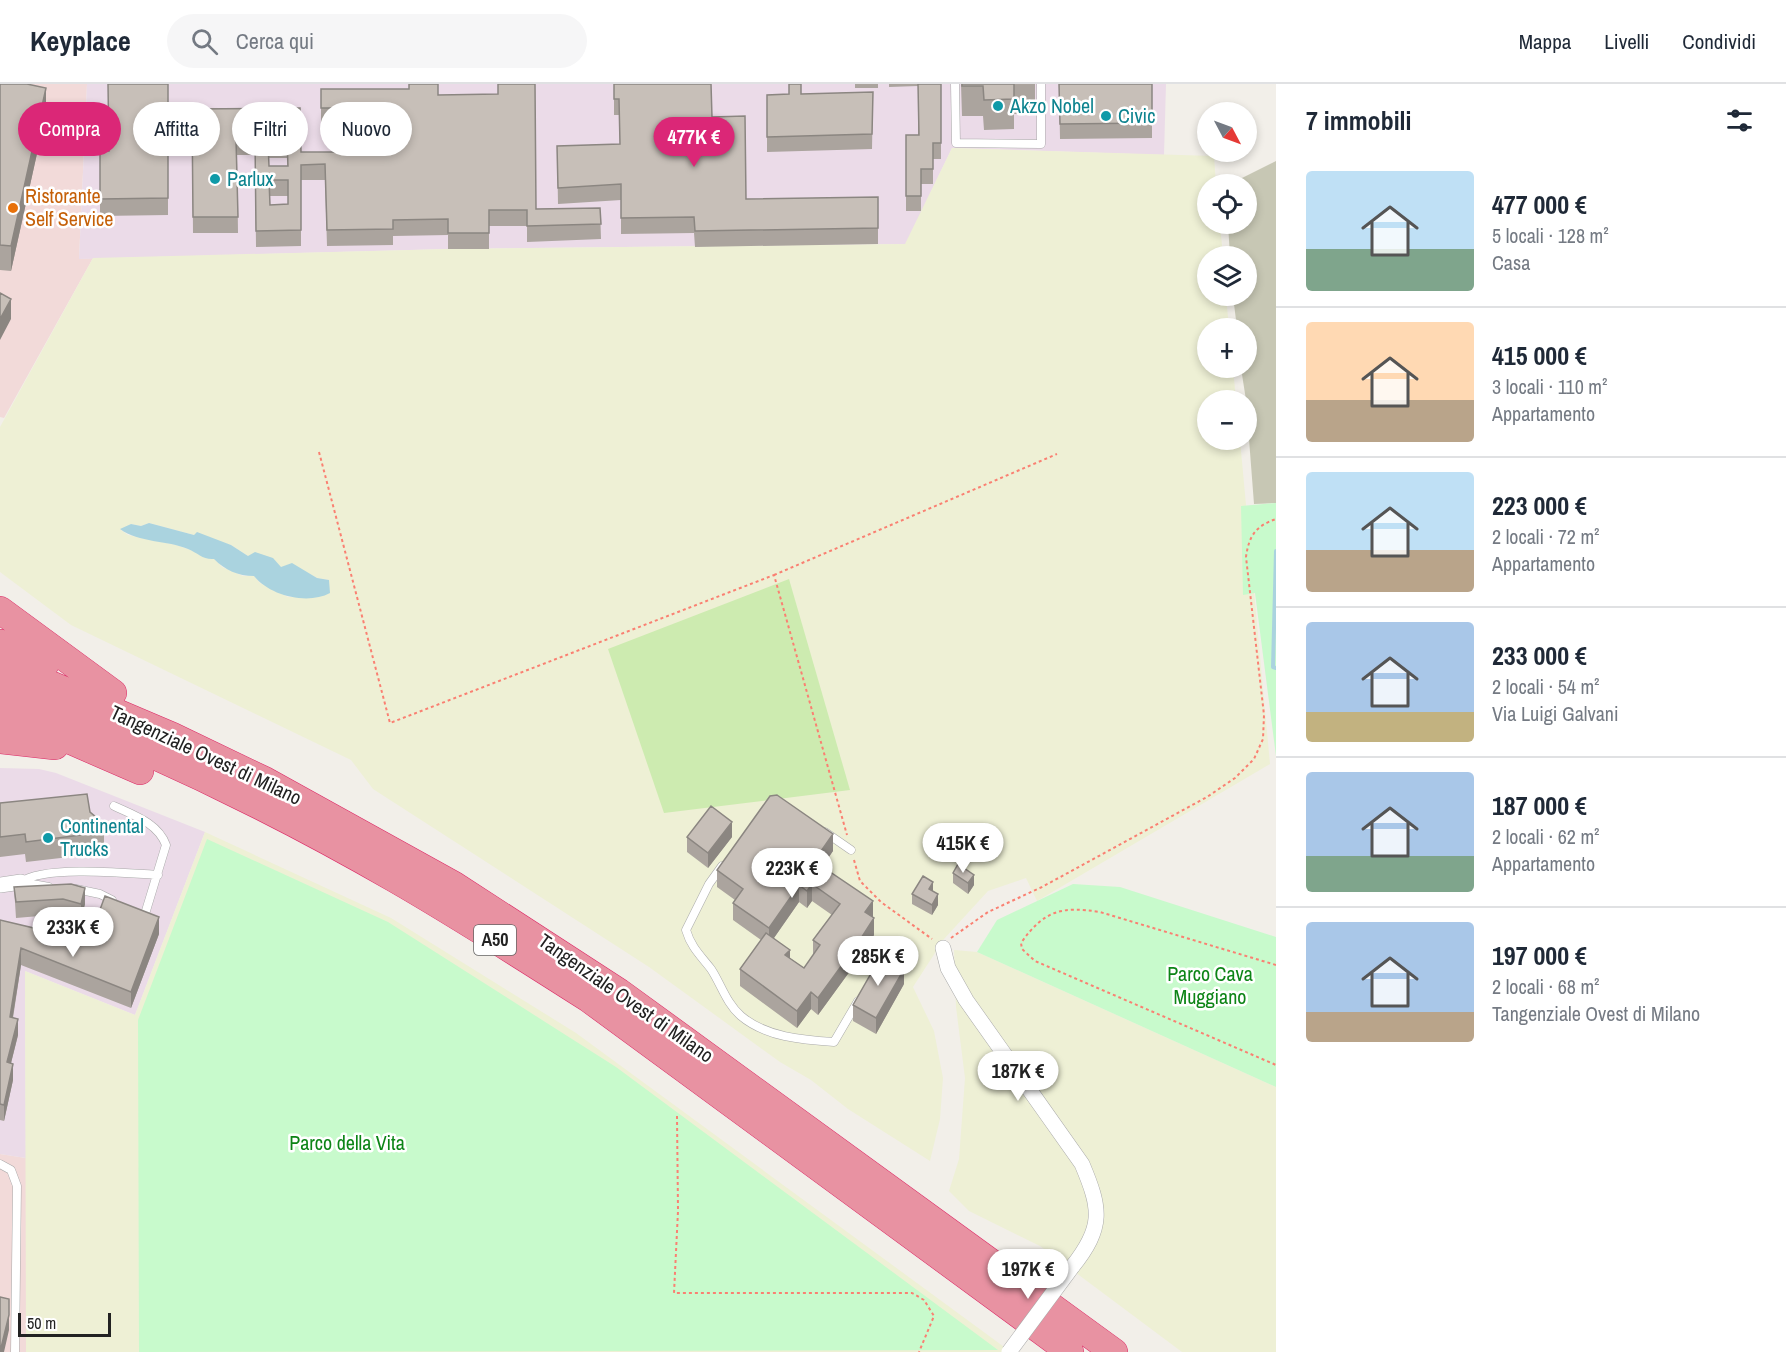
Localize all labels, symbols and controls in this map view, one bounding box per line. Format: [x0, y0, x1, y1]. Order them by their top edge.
search box [167, 14, 587, 68]
text: Keyplace [30, 22, 131, 60]
icon: search [188, 25, 221, 58]
text: Cerca qui [236, 26, 314, 56]
text: Mappa [1519, 27, 1571, 56]
text: Livelli [1604, 27, 1649, 56]
text: Condividi [1682, 27, 1756, 56]
place label: Akzo Nobel [1009, 92, 1094, 119]
marker: Akzo Nobel [991, 99, 1005, 113]
chip: Compra [18, 102, 121, 156]
chip: Affitta [133, 102, 220, 156]
chip: Filtri [232, 102, 308, 156]
chip: Nuovo [320, 102, 412, 156]
place label: Civic [1118, 102, 1155, 129]
north arrow [1197, 102, 1257, 162]
map controls [1197, 102, 1257, 450]
text: 7 immobili [1306, 103, 1411, 138]
icon: filters [1723, 104, 1756, 137]
marker: Civic [1099, 109, 1113, 123]
pin: 477K € [645, 117, 743, 168]
text: 477K € [668, 123, 720, 150]
place label: Parlux [227, 165, 274, 192]
marker: Parlux [208, 172, 222, 186]
button: locate [1197, 174, 1257, 234]
place label: Ristorante Self Service [25, 182, 113, 232]
text: 477 000 € [1492, 187, 1587, 222]
icon: home [1354, 195, 1426, 267]
marker: Ristorante Self Service [6, 201, 20, 215]
text: 5 locali · 128 m² [1492, 222, 1609, 249]
button: layers [1197, 246, 1257, 306]
text: Casa [1492, 249, 1530, 276]
button: + [1197, 318, 1257, 378]
text: 415 000 € [1492, 338, 1587, 373]
icon: home [1354, 346, 1426, 418]
text: 3 locali · 110 m² [1492, 373, 1607, 400]
button: − [1197, 390, 1257, 450]
text: Appartamento [1492, 400, 1595, 427]
text: 223 000 € [1492, 488, 1587, 523]
icon: home [1354, 496, 1426, 568]
text: 2 locali · 72 m² [1492, 523, 1600, 550]
text: Appartamento [1492, 550, 1595, 577]
text: 233 000 € [1492, 638, 1587, 673]
icon: home [1354, 646, 1426, 718]
text: 2 locali · 54 m² [1492, 673, 1600, 700]
street label: Tangenziale Ovest di Milano [106, 698, 306, 811]
text: Via Luigi Galvani [1492, 700, 1618, 727]
text: 187 000 € [1492, 788, 1587, 823]
icon: home [1354, 796, 1426, 868]
place label: Continental Trucks [60, 812, 144, 862]
pin: 415K € [914, 823, 1012, 874]
text: 2 locali · 62 m² [1492, 823, 1600, 850]
text: 415K € [937, 829, 989, 856]
marker: Continental Trucks [41, 831, 55, 845]
pin: 223K € [743, 848, 841, 899]
text: Appartamento [1492, 850, 1595, 877]
text: 223K € [766, 854, 818, 881]
pin: 233K € [24, 907, 122, 958]
text: 233K € [47, 913, 99, 940]
road number: A50 [474, 925, 516, 955]
street label: Tangenziale Ovest di Milano [533, 927, 719, 1068]
pin: 285K € [829, 936, 927, 987]
text: 197 000 € [1492, 938, 1587, 973]
text: 285K € [852, 942, 904, 969]
icon: home [1354, 946, 1426, 1018]
park label: Parco Cava Muggiano [1167, 960, 1253, 1010]
text: 2 locali · 68 m² [1492, 973, 1600, 1000]
text: Tangenziale Ovest di Milano [1492, 1000, 1700, 1027]
pin: 187K € [969, 1051, 1067, 1102]
text: 187K € [992, 1057, 1044, 1084]
park label: Parco della Vita [289, 1129, 405, 1156]
pin: 197K € [979, 1249, 1077, 1300]
text: 197K € [1002, 1255, 1054, 1282]
scale bar [18, 1310, 111, 1338]
text: 50 m [27, 1312, 56, 1334]

